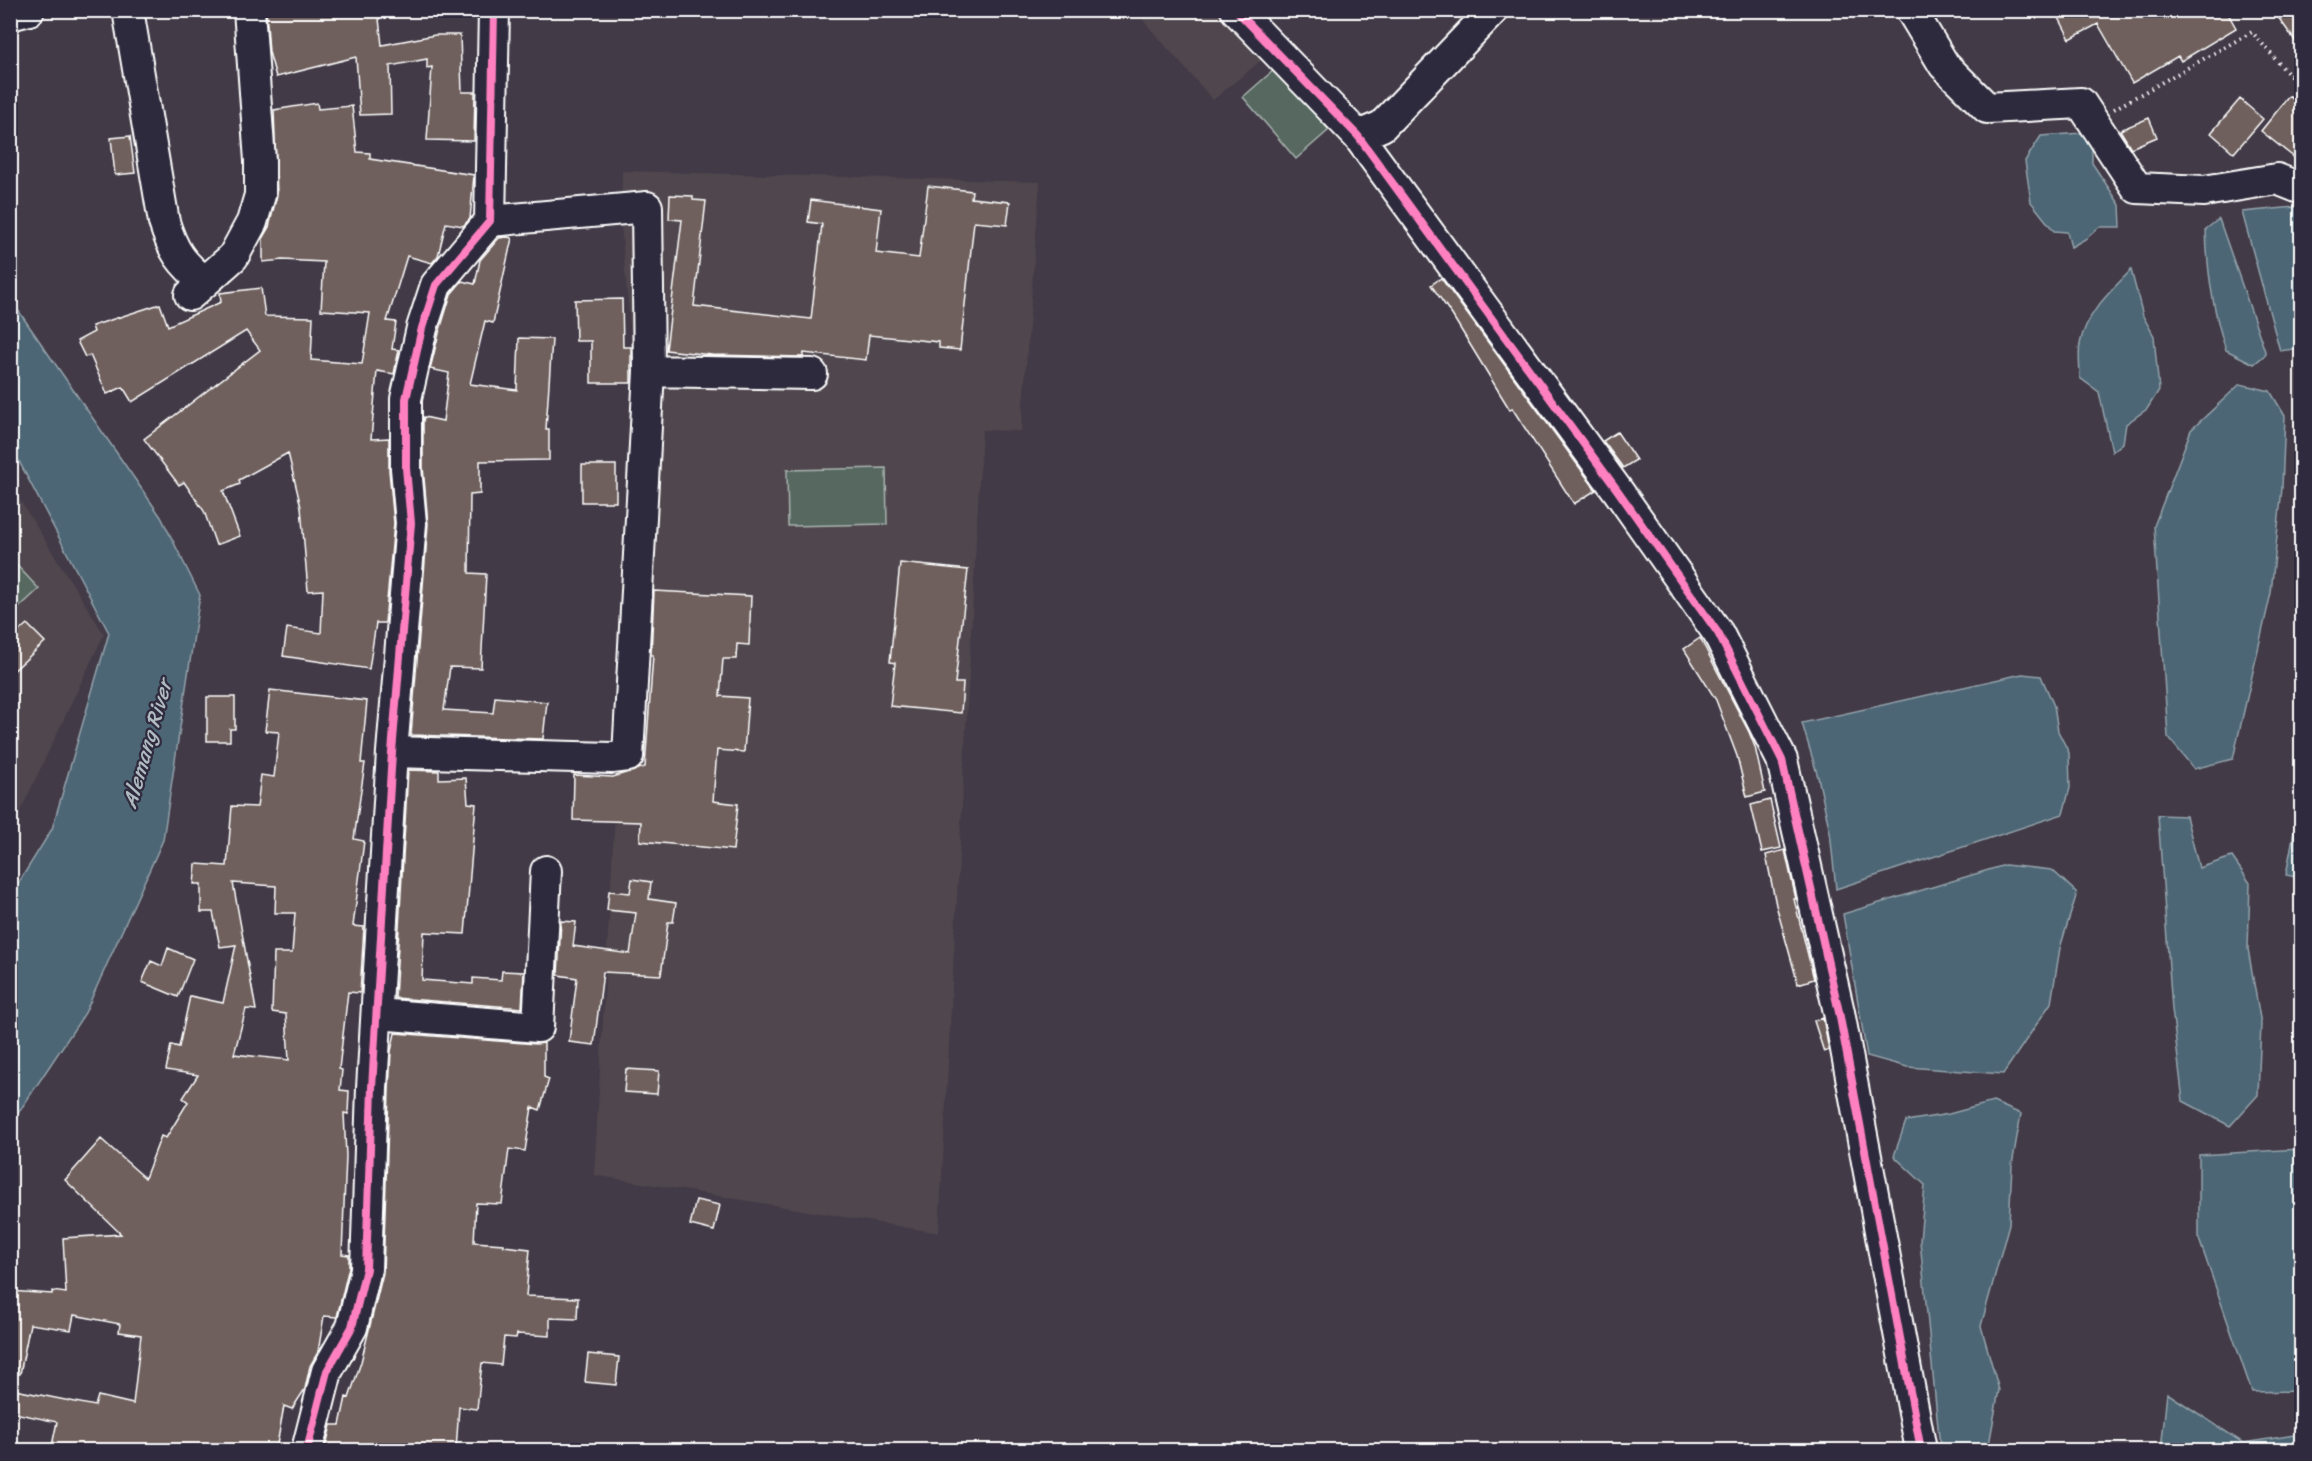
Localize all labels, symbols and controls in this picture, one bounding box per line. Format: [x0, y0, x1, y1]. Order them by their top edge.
water label: Alemang River [110, 672, 184, 814]

